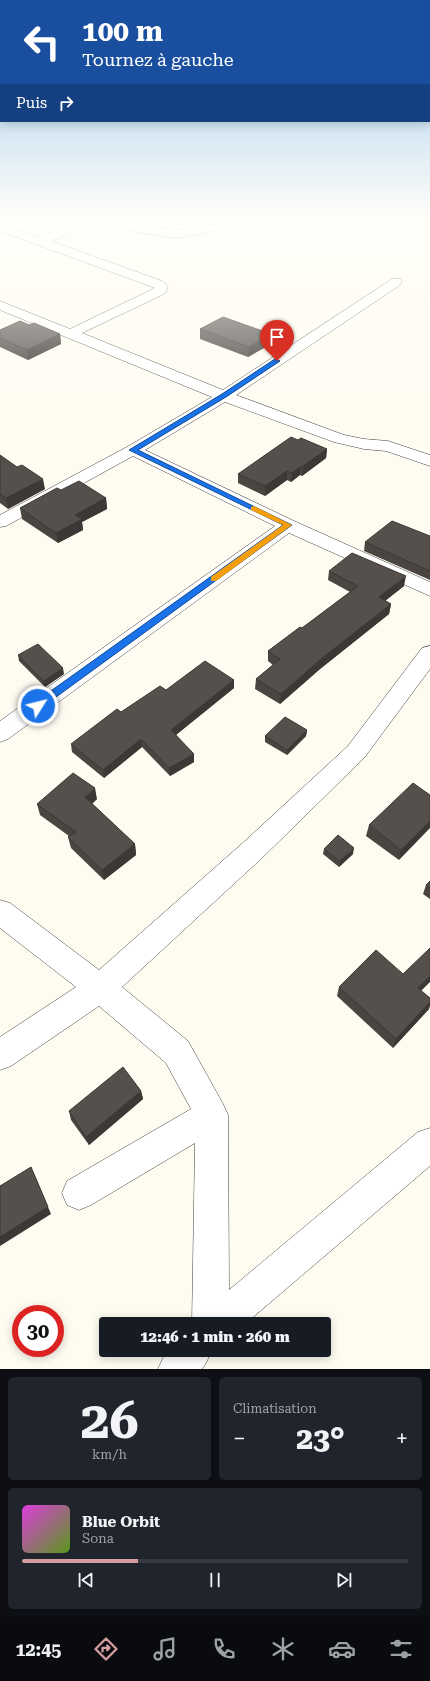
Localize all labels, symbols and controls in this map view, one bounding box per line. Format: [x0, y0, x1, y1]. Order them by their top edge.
text: 100 m [82, 15, 163, 48]
icon: left [16, 16, 68, 68]
text: Tournez à gauche [82, 49, 234, 70]
icon: right [55, 92, 77, 114]
text: Puis [16, 94, 47, 112]
pin [260, 320, 294, 361]
icon: arrive [266, 326, 288, 348]
position arrow [17, 685, 59, 727]
speed limit sign: 30 [12, 1305, 64, 1357]
text: 12:46 · 1 min · 260 m [140, 1328, 290, 1346]
text: 26 [80, 1390, 139, 1451]
text: Climatisation [233, 1401, 317, 1416]
text: 23° [296, 1421, 345, 1456]
text: − [233, 1426, 245, 1451]
text: + [396, 1426, 408, 1451]
text: km/h [92, 1447, 127, 1462]
text: Blue Orbit [82, 1513, 160, 1531]
text: Sona [82, 1531, 114, 1546]
icon: previous [75, 1569, 97, 1591]
icon: pause [204, 1569, 226, 1591]
icon: next [333, 1569, 355, 1591]
icon: directions [92, 1635, 120, 1663]
icon: music [151, 1635, 179, 1663]
icon: phone [210, 1635, 238, 1663]
icon: climate [269, 1635, 297, 1663]
icon: car [328, 1635, 356, 1663]
icon: filters [387, 1635, 415, 1663]
text: 12:45 [15, 1639, 61, 1660]

